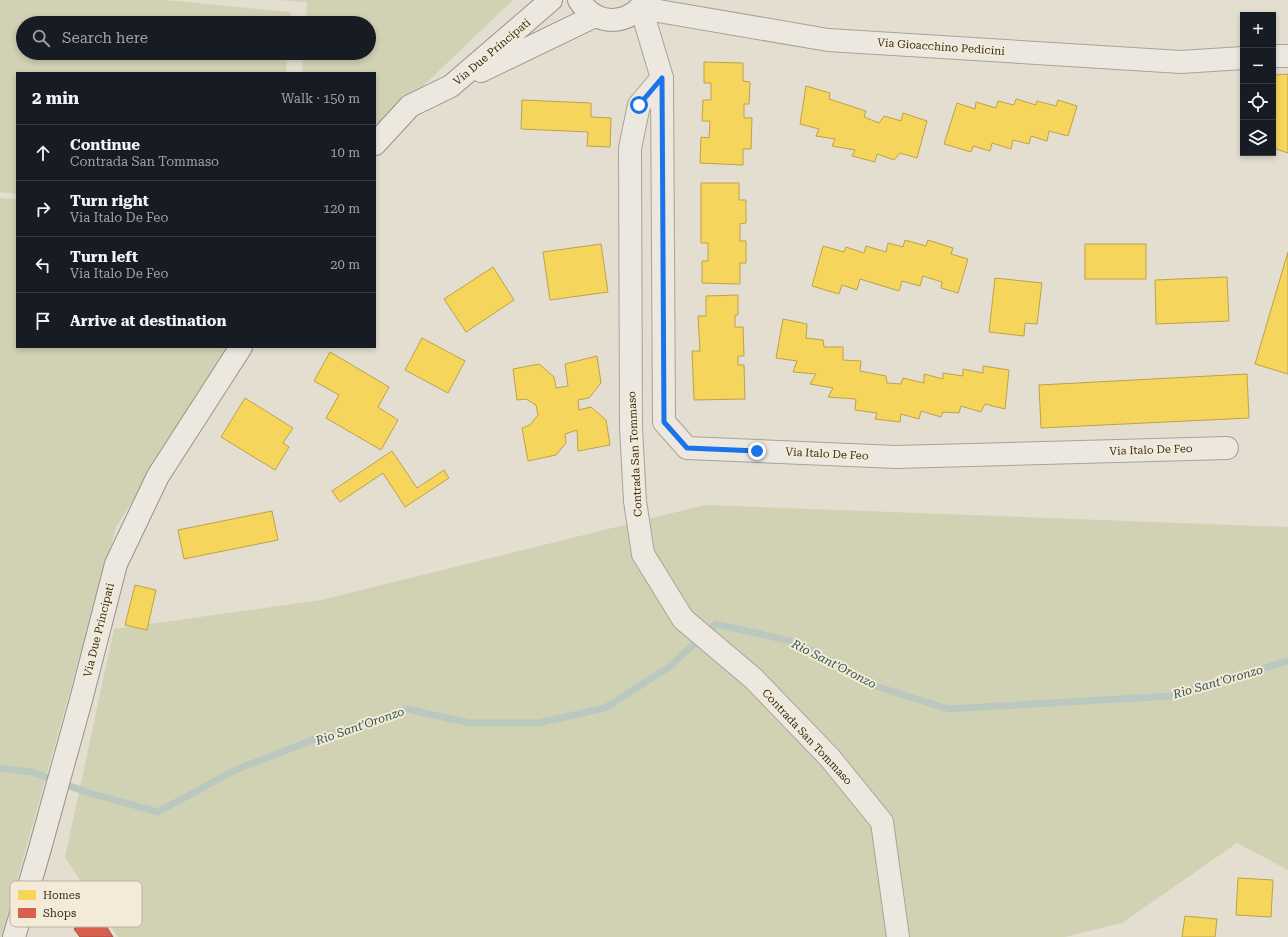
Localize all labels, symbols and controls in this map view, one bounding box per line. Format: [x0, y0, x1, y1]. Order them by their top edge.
map controls [1240, 12, 1276, 156]
button: + [1240, 12, 1276, 48]
search box [16, 16, 376, 60]
street label: Via Due Principati [451, 16, 534, 88]
icon: search [30, 27, 52, 49]
text: Search here [62, 29, 148, 47]
street label: Via Gioacchino Pedicini [877, 36, 1006, 58]
button: − [1240, 48, 1276, 84]
button: locate [1240, 84, 1276, 120]
text: 2 min [32, 88, 79, 108]
text: Walk · 150 m [281, 91, 360, 106]
route start [630, 96, 648, 114]
button: layers [1240, 120, 1276, 156]
text: Continue [70, 136, 140, 154]
icon: ahead [32, 142, 54, 164]
text: 10 m [330, 145, 360, 160]
text: Contrada San Tommaso [70, 154, 219, 169]
text: Turn right [70, 192, 149, 210]
icon: right [32, 198, 54, 220]
text: 120 m [323, 201, 360, 216]
text: Via Italo De Feo [70, 210, 169, 225]
text: Turn left [70, 248, 138, 266]
icon: left [32, 254, 54, 276]
text: 20 m [330, 257, 360, 272]
text: Via Italo De Feo [70, 266, 169, 281]
icon: arrive [32, 310, 54, 332]
text: Arrive at destination [70, 312, 226, 330]
street label: Contrada San Tommaso [625, 390, 645, 517]
route end [748, 442, 766, 460]
street label: Via Italo De Feo [1109, 442, 1193, 458]
street label: Via Italo De Feo [785, 445, 869, 463]
street label: Via Due Principati [81, 581, 117, 678]
water label: Rio Sant'Oronzo [789, 636, 879, 691]
water label: Rio Sant'Oronzo [1171, 662, 1265, 702]
street label: Contrada San Tommaso [759, 686, 855, 788]
water label: Rio Sant'Oronzo [313, 704, 406, 748]
legend [10, 881, 142, 927]
text: Homes [43, 889, 80, 902]
text: Shops [43, 907, 76, 920]

